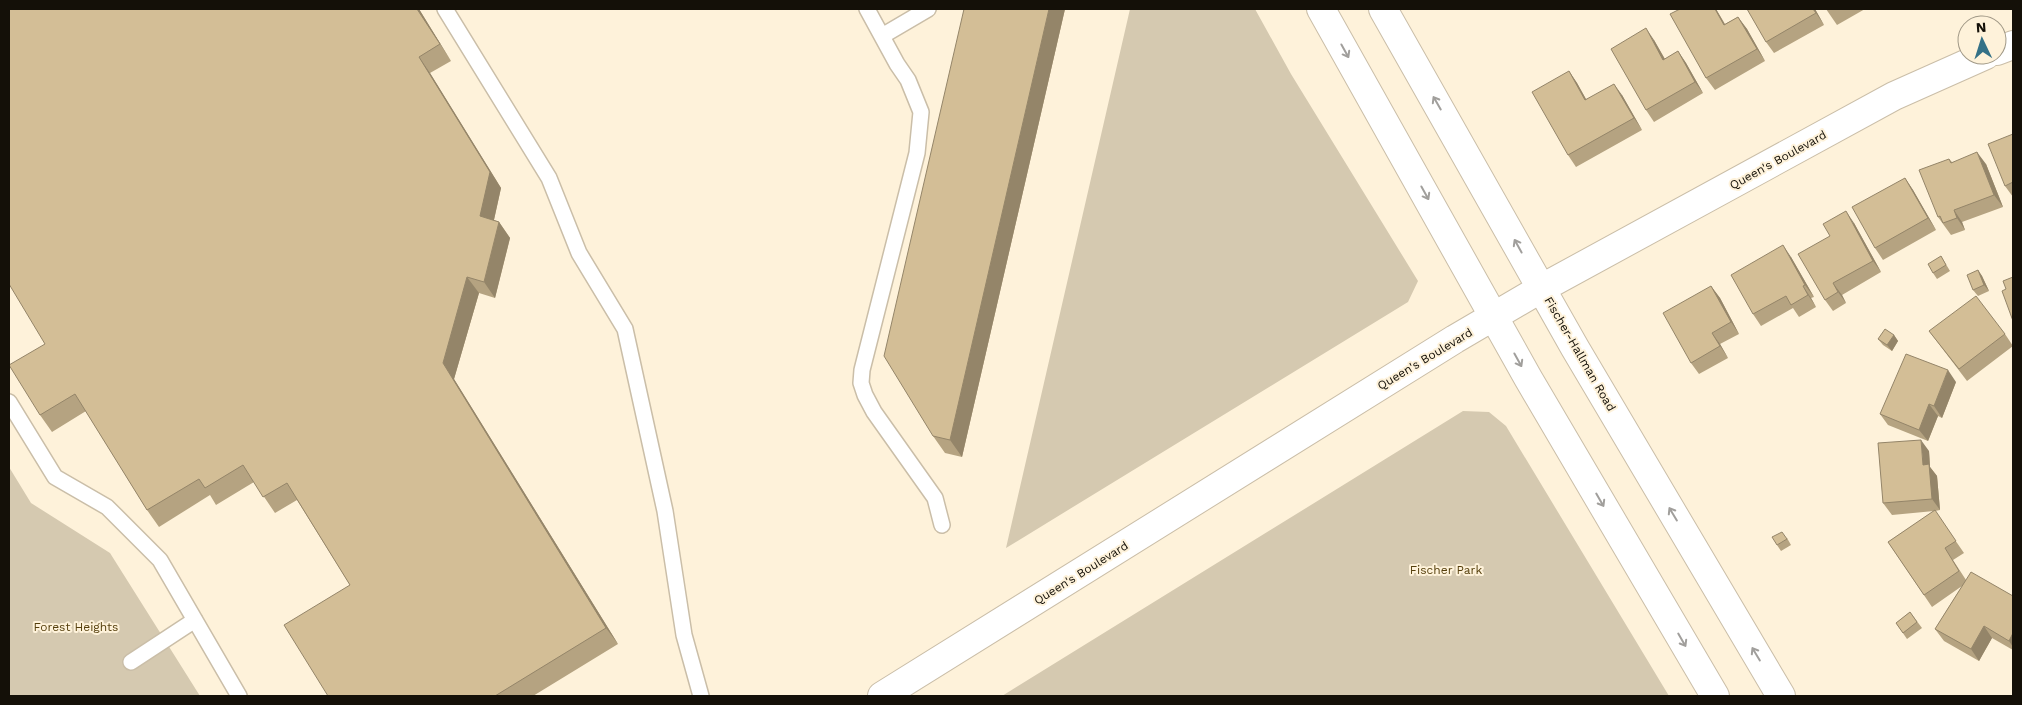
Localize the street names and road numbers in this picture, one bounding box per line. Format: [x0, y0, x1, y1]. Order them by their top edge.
street label: Queen's Boulevard [1727, 128, 1829, 192]
street label: Fischer-Hallman Road [1541, 294, 1619, 414]
street label: Queen's Boulevard [1375, 325, 1475, 393]
street label: Queen's Boulevard [1031, 538, 1131, 608]

